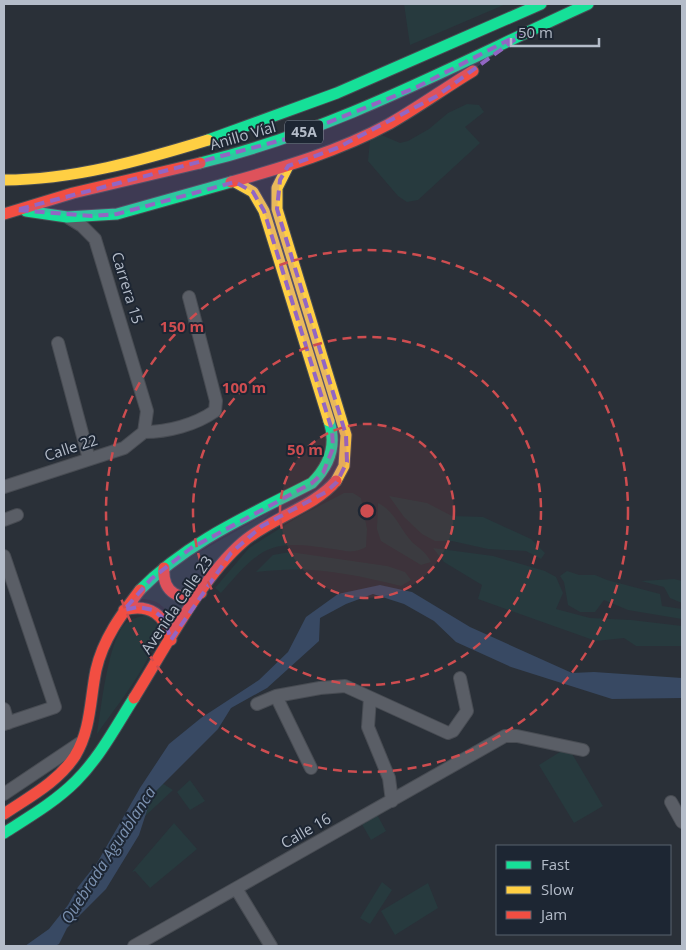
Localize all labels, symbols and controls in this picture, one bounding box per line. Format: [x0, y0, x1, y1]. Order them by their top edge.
scale bar [511, 15, 598, 47]
text: 50 m [518, 22, 553, 42]
street label: Anillo Víal [207, 116, 278, 154]
road number: 45A [285, 120, 323, 144]
street label: Carrera 15 [108, 249, 148, 326]
text: 150 m [160, 316, 204, 336]
text: 100 m [222, 377, 266, 397]
street label: Calle 22 [42, 429, 100, 465]
text: 50 m [287, 439, 323, 459]
centre of rings [358, 502, 376, 520]
street label: Avenida Calle 23 [136, 551, 217, 658]
water label: Quebrada Aguablanca [55, 782, 161, 928]
street label: Calle 16 [277, 808, 334, 853]
legend [496, 845, 671, 935]
text: Fast [541, 854, 570, 874]
text: Slow [541, 879, 574, 899]
text: Jam [539, 904, 567, 924]

